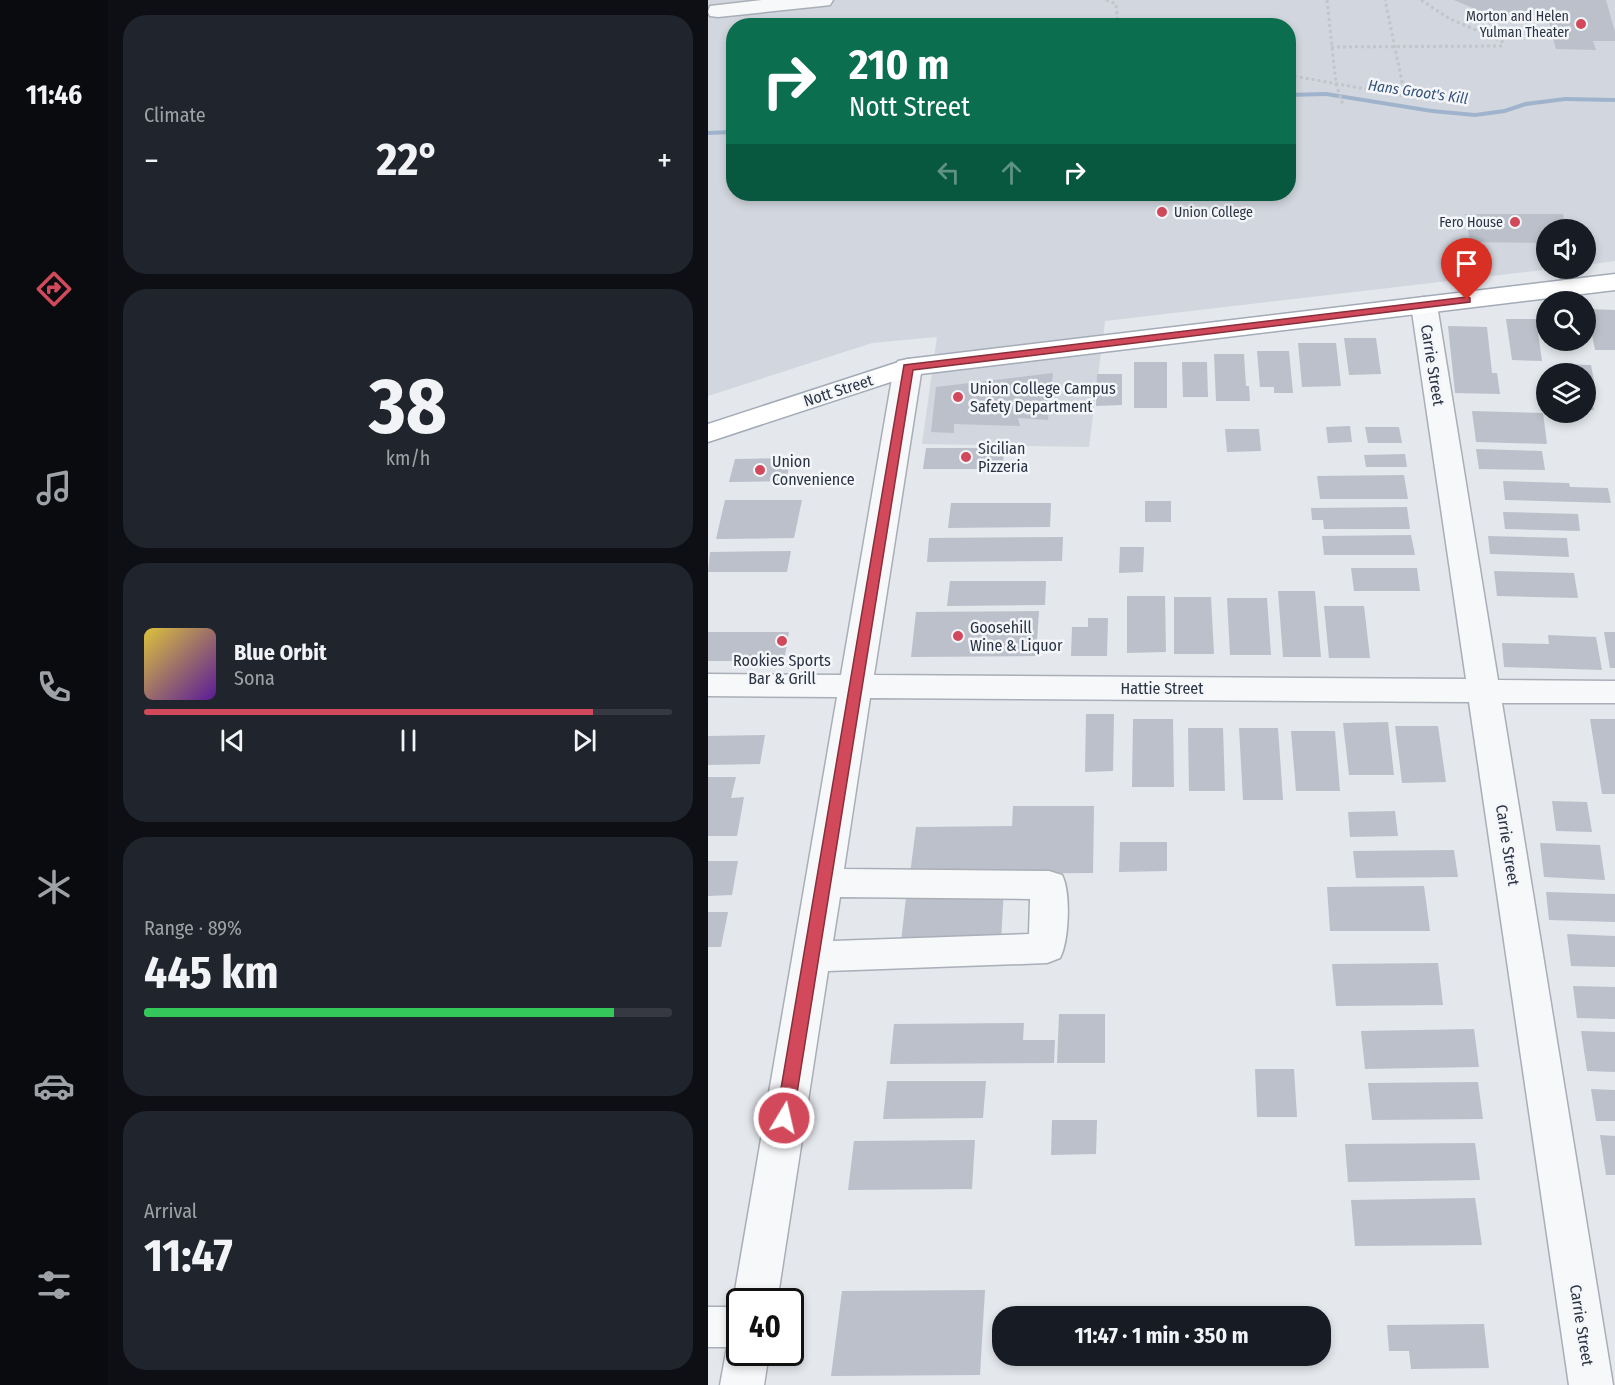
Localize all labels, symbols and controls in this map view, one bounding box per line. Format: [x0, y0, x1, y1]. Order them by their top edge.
place label: Morton and Helen Yulman Theater [1466, 8, 1569, 41]
marker: Morton and Helen Yulman Theater [1574, 17, 1588, 31]
text: 210 m [849, 40, 949, 90]
icon: right [750, 42, 828, 120]
water label: Hans Groot's Kill [1367, 76, 1469, 108]
text: 11:46 [26, 79, 82, 111]
text: Nott Street [849, 91, 970, 123]
text: Climate [144, 103, 206, 127]
text: 22° [377, 133, 439, 187]
text: − [144, 141, 159, 181]
text: + [657, 141, 672, 181]
icon: left [932, 156, 965, 189]
icon: ahead [995, 156, 1028, 189]
icon: right [1058, 156, 1091, 189]
place label: Union College [1174, 204, 1253, 221]
marker: Union College [1155, 205, 1169, 219]
place label: Fero House [1439, 214, 1503, 231]
marker: Fero House [1508, 215, 1522, 229]
map controls [1536, 219, 1596, 423]
button: sound [1536, 219, 1596, 279]
pin [1441, 238, 1492, 300]
icon: arrive [1450, 247, 1483, 280]
icon: directions [33, 268, 75, 310]
button: search [1536, 291, 1596, 351]
street label: Carrie Street [1417, 323, 1448, 408]
text: 38 [369, 360, 447, 454]
button: layers [1536, 363, 1596, 423]
street label: Nott Street [801, 370, 876, 411]
place label: Union College Campus Safety Department [970, 379, 1116, 416]
marker: Union College Campus Safety Department [951, 390, 965, 404]
place label: Sicilian Pizzeria [978, 439, 1028, 476]
text: km/h [386, 446, 430, 470]
marker: Sicilian Pizzeria [959, 450, 973, 464]
place label: Union Convenience [772, 452, 855, 489]
marker: Union Convenience [753, 463, 767, 477]
icon: music [33, 467, 75, 509]
place label: Goosehill Wine & Liquor [970, 618, 1063, 655]
marker: Goosehill Wine & Liquor [951, 629, 965, 643]
marker: Rookies Sports Bar & Grill [775, 634, 789, 648]
text: Blue Orbit [234, 639, 327, 666]
place label: Rookies Sports Bar & Grill [733, 651, 831, 688]
icon: phone [33, 666, 75, 708]
text: Sona [234, 666, 275, 690]
street label: Hattie Street [1120, 679, 1204, 698]
icon: previous [216, 724, 249, 757]
icon: pause [392, 724, 425, 757]
icon: next [568, 724, 601, 757]
street label: Carrie Street [1492, 803, 1523, 888]
icon: climate [33, 866, 75, 908]
text: Range · 89% [144, 916, 242, 940]
text: 445 km [144, 946, 279, 1000]
icon: car [33, 1065, 75, 1107]
position arrow [752, 1086, 816, 1150]
text: Arrival [144, 1199, 197, 1223]
text: 11:47 [144, 1229, 233, 1283]
icon: filters [33, 1264, 75, 1306]
street label: Carrie Street [1566, 1283, 1597, 1368]
speed limit sign: 40 [726, 1288, 804, 1366]
text: 11:47 · 1 min · 350 m [1074, 1322, 1249, 1349]

